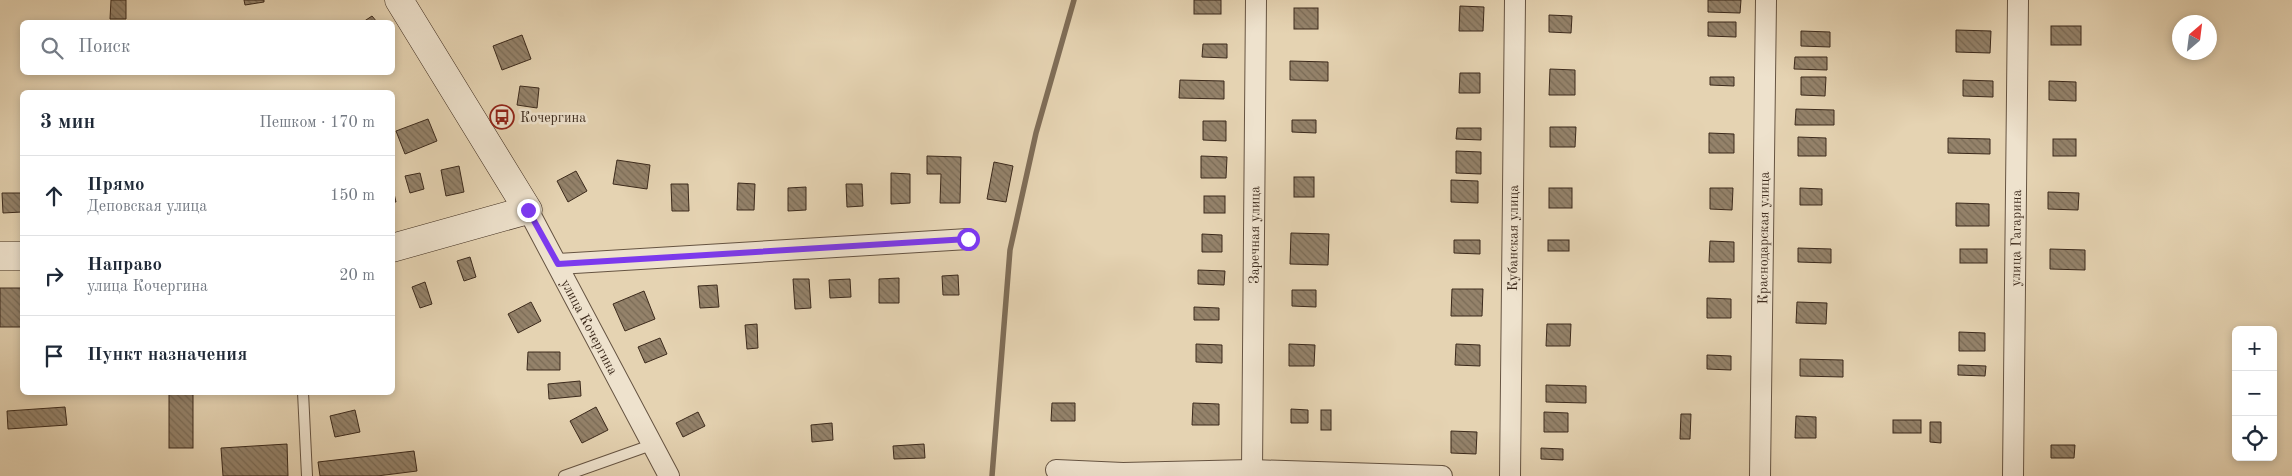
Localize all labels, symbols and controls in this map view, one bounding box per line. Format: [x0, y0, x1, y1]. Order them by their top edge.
north arrow [2172, 15, 2217, 60]
search box [20, 20, 395, 75]
icon: search [38, 34, 66, 62]
text: Поиск [78, 38, 130, 57]
bus stop icon: Кочергина [489, 104, 515, 130]
place label: Кочергина [520, 111, 586, 125]
text: 3 мин [40, 112, 95, 133]
text: Пешком · 170 m [259, 115, 375, 131]
street label: Краснодарская улица [1756, 171, 1772, 305]
text: Прямо [87, 176, 145, 195]
icon: ahead [40, 182, 68, 210]
street label: Кубанская улица [1506, 185, 1521, 291]
street label: Заречная улица [1248, 186, 1262, 284]
text: 150 m [330, 188, 375, 204]
street label: улица Гагарина [2009, 189, 2024, 287]
text: Деповская улица [87, 199, 207, 215]
route end [517, 199, 540, 222]
route start [957, 228, 980, 251]
text: Направо [87, 256, 162, 275]
icon: right [40, 262, 68, 290]
text: 20 m [339, 268, 375, 284]
street label: улица Кочергина [558, 277, 620, 377]
text: улица Кочергина [87, 279, 208, 295]
map controls [2232, 326, 2277, 461]
button: + [2232, 326, 2277, 371]
icon: arrive [40, 342, 68, 370]
text: Пункт назначения [87, 346, 247, 365]
button: − [2232, 371, 2277, 416]
button: locate [2232, 416, 2277, 461]

